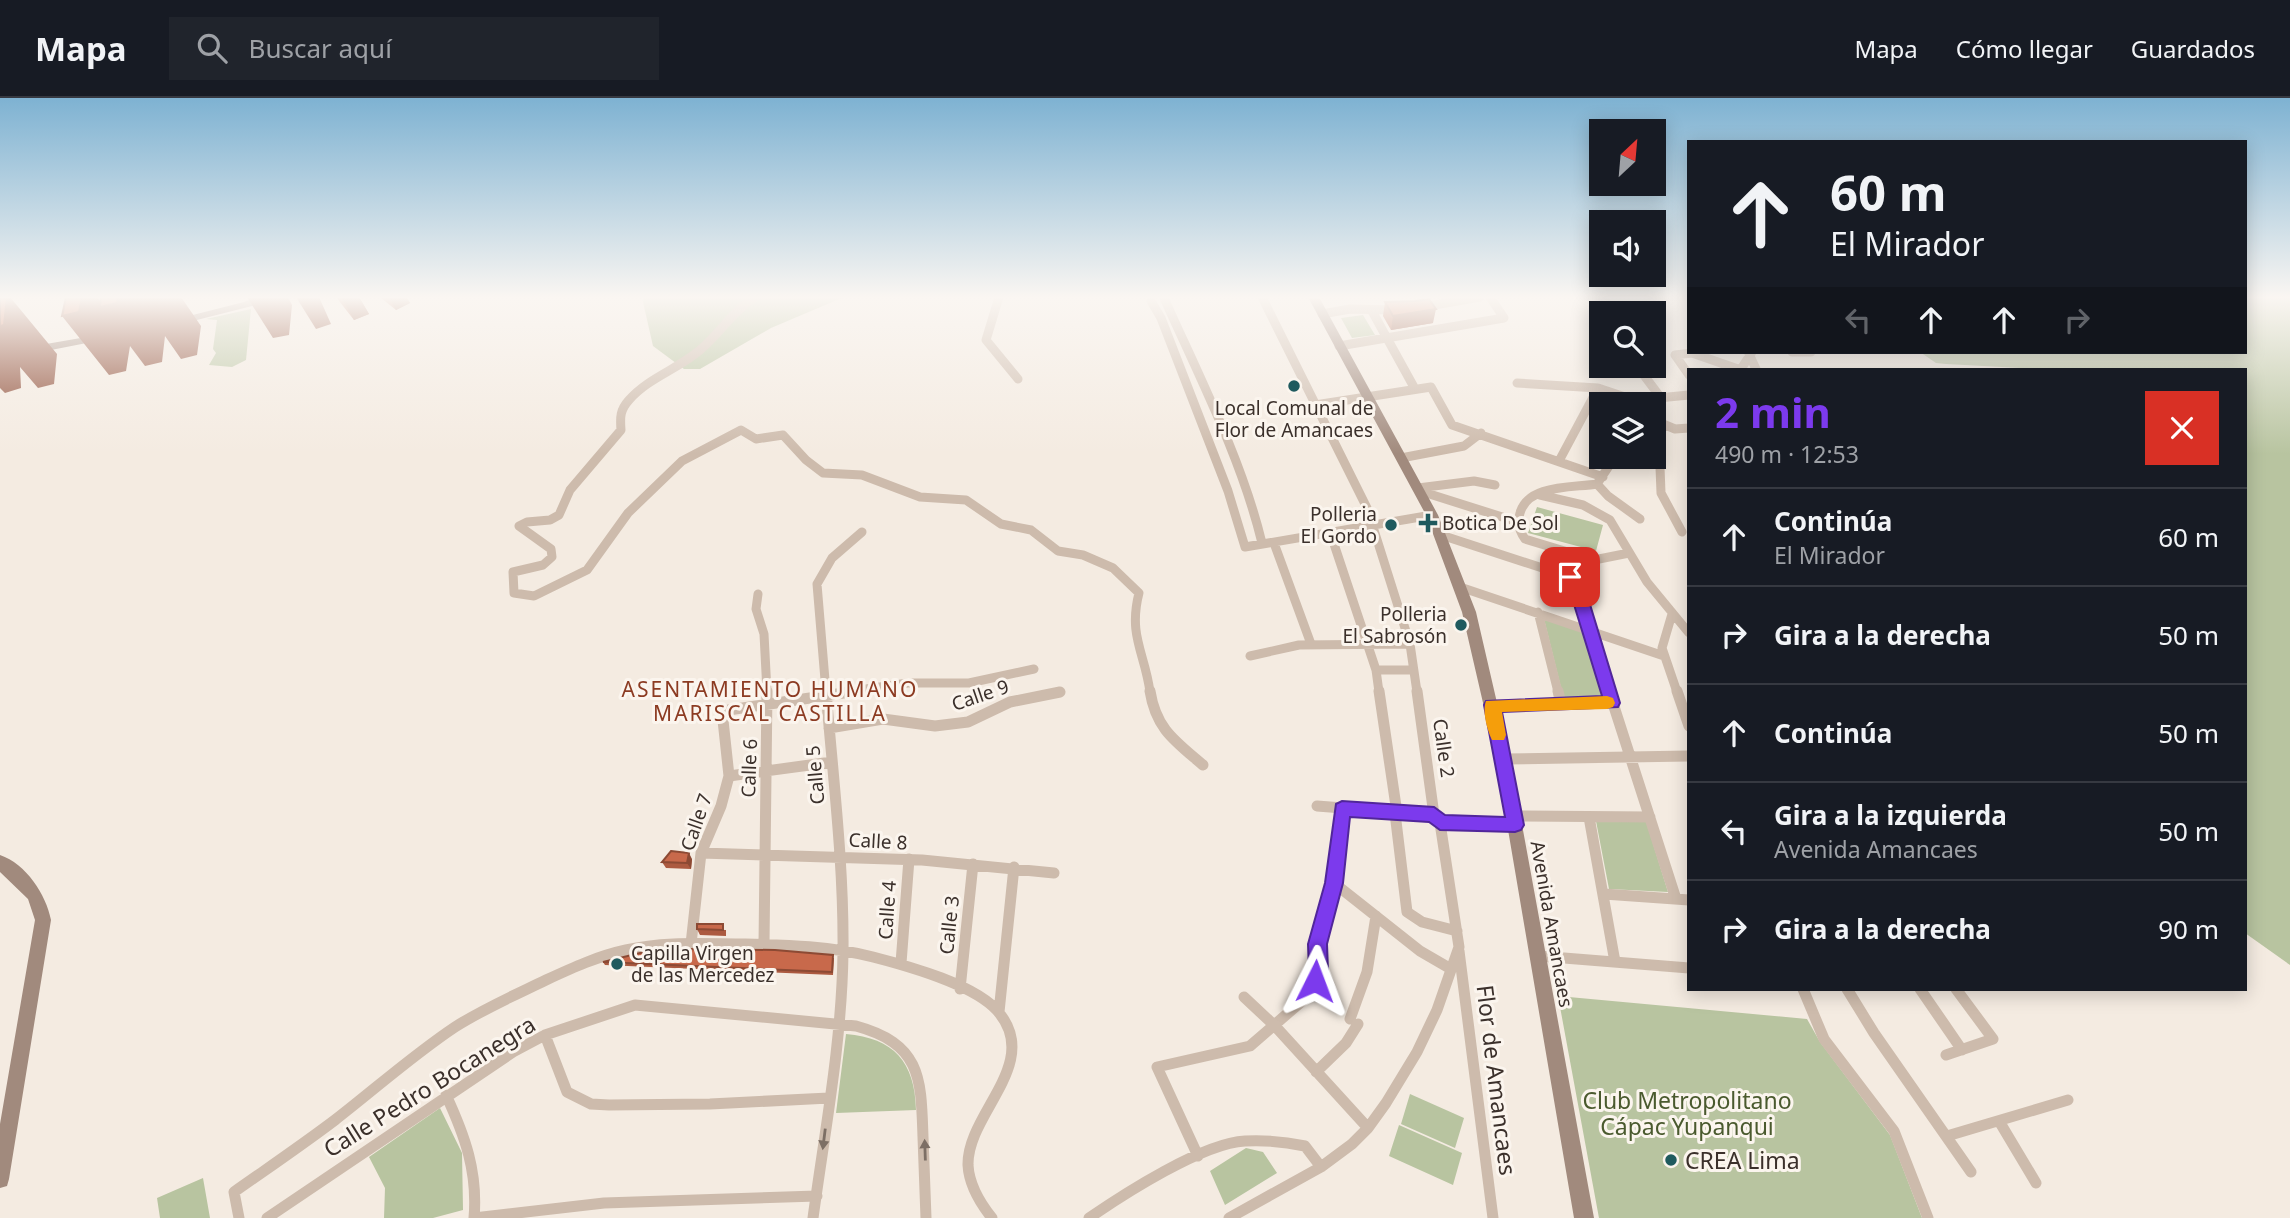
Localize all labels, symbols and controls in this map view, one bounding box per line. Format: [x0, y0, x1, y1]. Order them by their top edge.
search box [169, 17, 659, 80]
text: Mapa [35, 26, 127, 71]
icon: search [193, 29, 231, 67]
text: Buscar aquí [249, 30, 392, 66]
text: Mapa [1854, 32, 1918, 65]
text: Cómo llegar [1956, 32, 2093, 65]
text: Guardados [2131, 32, 2255, 65]
north arrow [1589, 119, 1666, 196]
map controls [1589, 119, 1666, 469]
text: 60 m [1830, 159, 1947, 225]
icon: ahead [1715, 168, 1806, 259]
button: sound [1589, 210, 1666, 287]
text: El Mirador [1830, 222, 1984, 265]
button: search [1589, 301, 1666, 378]
icon: left [1839, 301, 1877, 339]
icon: ahead [1912, 301, 1950, 339]
icon: ahead [1985, 301, 2023, 339]
icon: right [2058, 301, 2096, 339]
marker: Local Comunal de Flor de Amancaes [1286, 378, 1302, 394]
text: 2 min [1715, 383, 1831, 440]
button: close [2145, 391, 2219, 465]
button: layers [1589, 392, 1666, 469]
place label: Local Comunal de Flor de Amancaes [1215, 395, 1373, 443]
text: 490 m · 12:53 [1715, 438, 1859, 470]
place label: Polleria El Gordo [1301, 501, 1377, 549]
text: Continúa [1774, 503, 1892, 539]
place label: Botica De Sol [1442, 510, 1559, 536]
marker: Botica De Sol [1420, 515, 1436, 531]
marker: Polleria El Gordo [1383, 517, 1399, 533]
icon: ahead [1715, 518, 1753, 556]
text: 60 m [2158, 519, 2219, 555]
text: El Mirador [1774, 539, 1885, 571]
pin [1540, 547, 1600, 607]
icon: arrive [1551, 558, 1589, 596]
place label: Polleria El Sabrosón [1343, 601, 1447, 649]
icon: right [1715, 616, 1753, 654]
marker: Polleria El Sabrosón [1453, 617, 1469, 633]
text: Gira a la derecha [1774, 617, 1991, 653]
text: 50 m [2158, 617, 2219, 653]
street label: Calle 9 [948, 673, 1012, 717]
district label: ASENTAMIENTO HUMANO MARISCAL CASTILLA [622, 675, 918, 727]
icon: ahead [1715, 714, 1753, 752]
text: Continúa [1774, 715, 1892, 751]
text: 50 m [2158, 715, 2219, 751]
street label: Calle 2 [1427, 717, 1461, 779]
street label: Calle 6 [735, 738, 763, 798]
street label: Calle 5 [799, 744, 831, 806]
street label: Calle 7 [674, 790, 718, 854]
text: Gira a la izquierda [1774, 797, 2007, 833]
icon: left [1715, 812, 1753, 850]
text: 50 m [2158, 813, 2219, 849]
street label: Calle 8 [848, 826, 908, 856]
text: Avenida Amancaes [1774, 833, 1978, 865]
street label: Avenida Amancaes [1525, 839, 1579, 1009]
street label: Calle 4 [872, 880, 902, 940]
street label: Calle 3 [933, 894, 965, 956]
icon: right [1715, 910, 1753, 948]
text: Gira a la derecha [1774, 911, 1991, 947]
text: 90 m [2158, 911, 2219, 947]
place label: Capilla Virgen de las Mercedez [631, 940, 774, 988]
position arrow [1278, 944, 1352, 1018]
marker: Capilla Virgen de las Mercedez [609, 956, 625, 972]
street label: Flor de Amancaes [1469, 983, 1525, 1177]
street label: Calle Pedro Bocanegra [317, 1008, 541, 1164]
park label: Club Metropolitano Cápac Yupanqui [1582, 1084, 1792, 1142]
one-way arrow [818, 1129, 829, 1151]
one-way arrow [920, 1139, 931, 1161]
place label: CREA Lima [1685, 1144, 1800, 1176]
marker: CREA Lima [1663, 1152, 1679, 1168]

